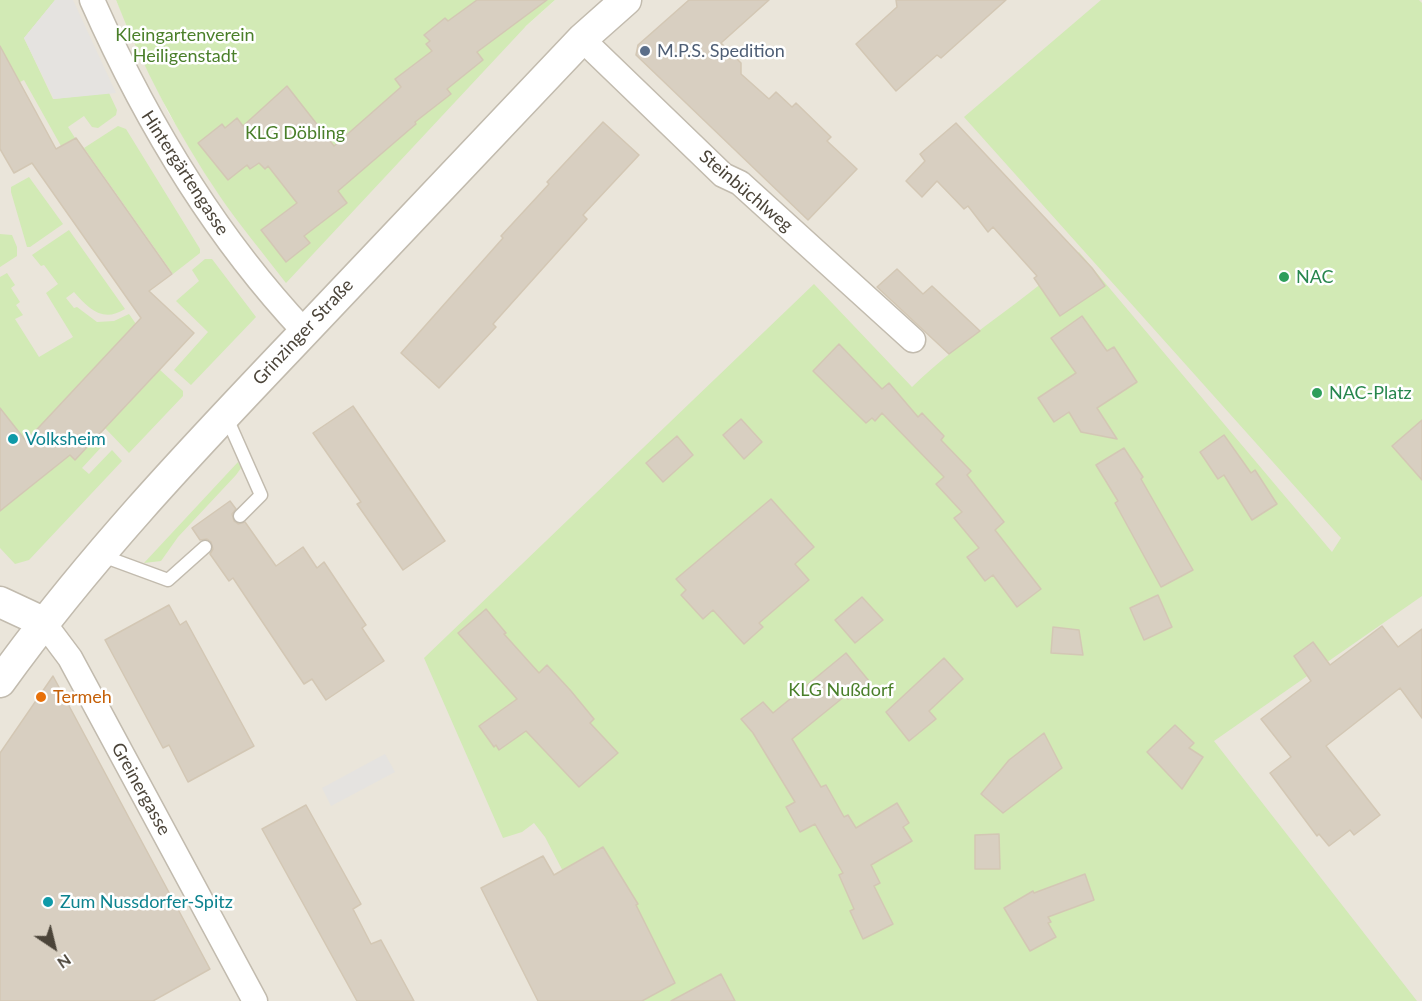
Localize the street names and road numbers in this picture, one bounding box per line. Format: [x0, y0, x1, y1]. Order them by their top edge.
street label: Hintergärtengasse [137, 107, 233, 239]
street label: Steinbüchlweg [695, 146, 797, 236]
street label: Grinzinger Straße [248, 274, 358, 390]
street label: Greinergasse [107, 739, 175, 839]

